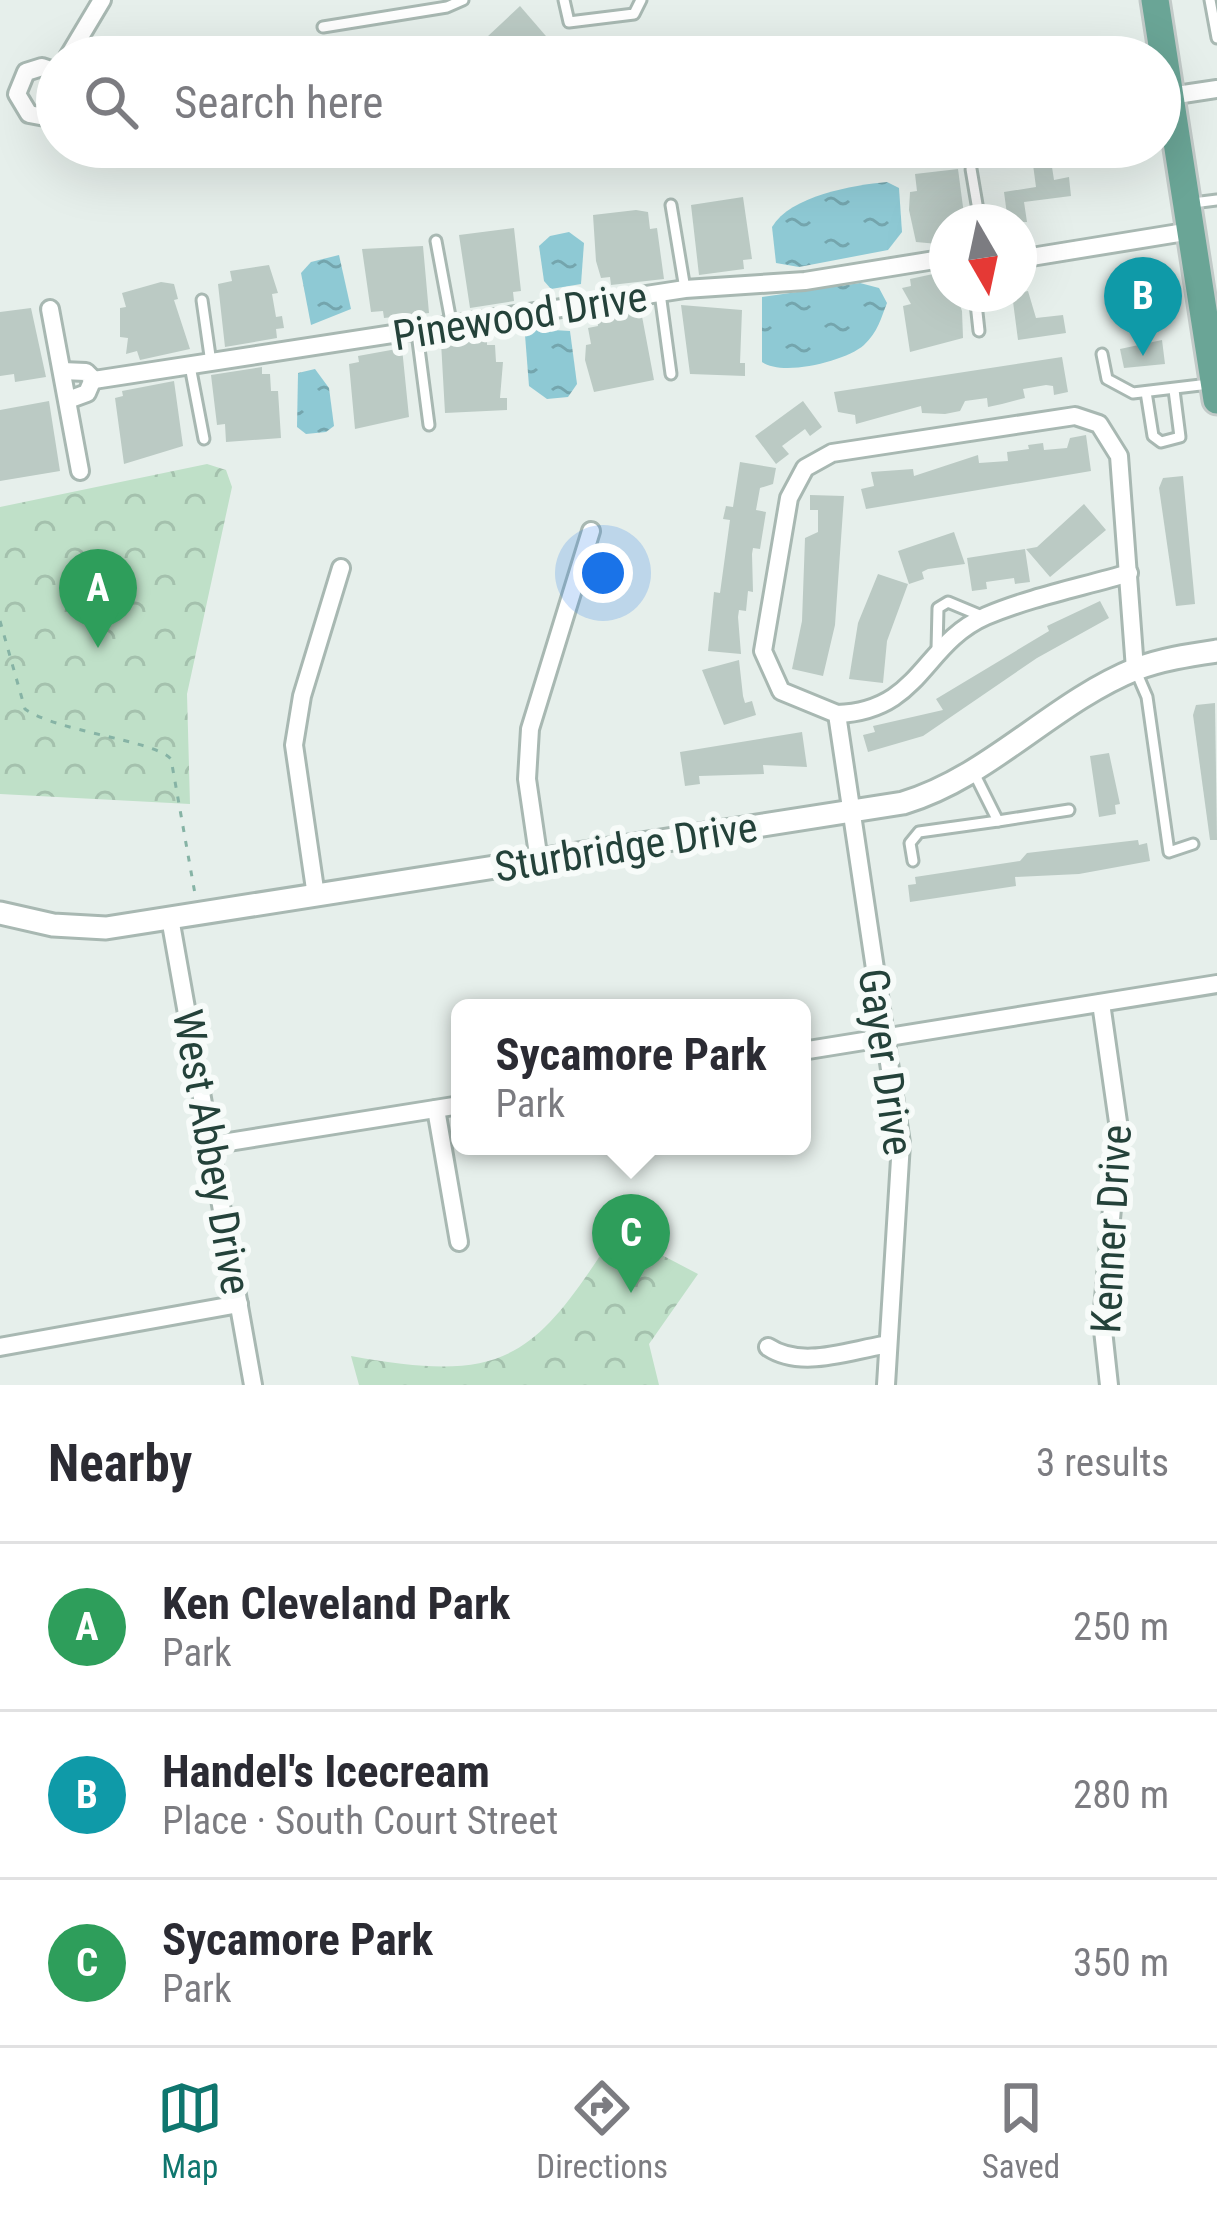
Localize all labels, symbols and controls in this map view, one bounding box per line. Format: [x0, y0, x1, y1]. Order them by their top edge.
search box [36, 36, 1181, 168]
icon: search [78, 69, 144, 135]
text: Search here [174, 76, 383, 129]
north arrow [929, 204, 1037, 312]
pin: B [1104, 257, 1182, 356]
street label: Pinewood Drive [389, 272, 651, 360]
your location [573, 543, 633, 603]
pin: A [59, 549, 137, 648]
street label: Sturbridge Drive [491, 802, 761, 892]
street label: Gayer Drive [849, 966, 923, 1158]
popup [451, 999, 811, 1155]
street label: West Abbey Drive [163, 1006, 261, 1298]
text: Sycamore Park [495, 1028, 767, 1081]
text: Park [495, 1081, 565, 1127]
street label: Kenner Drive [1081, 1124, 1141, 1334]
pin: C [592, 1194, 670, 1293]
text: Nearby [48, 1434, 192, 1493]
text: 3 results [1036, 1440, 1169, 1486]
text: Ken Cleveland Park [162, 1577, 510, 1630]
text: A [75, 1604, 99, 1650]
text: 250 m [1073, 1604, 1169, 1650]
text: Park [162, 1630, 232, 1676]
text: Handel's Icecream [162, 1745, 490, 1798]
text: B [76, 1772, 98, 1818]
text: 280 m [1073, 1772, 1169, 1818]
text: Place · South Court Street [162, 1798, 558, 1844]
text: Sycamore Park [162, 1913, 433, 1966]
text: C [76, 1940, 98, 1986]
text: 350 m [1073, 1940, 1169, 1986]
text: Park [162, 1966, 232, 2012]
tab: Map [157, 2075, 223, 2186]
tab: Directions [536, 2075, 668, 2186]
tab: Saved [982, 2075, 1060, 2186]

